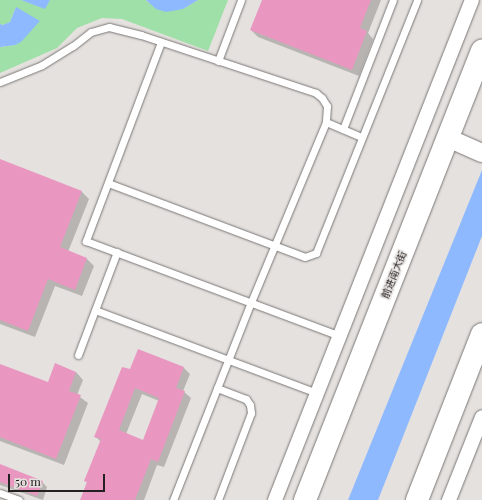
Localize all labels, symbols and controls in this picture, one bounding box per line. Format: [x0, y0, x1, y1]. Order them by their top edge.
street label: 前进南大街 [379, 250, 409, 300]
scale bar [10, 466, 107, 492]
text: 50 m [15, 473, 41, 489]

